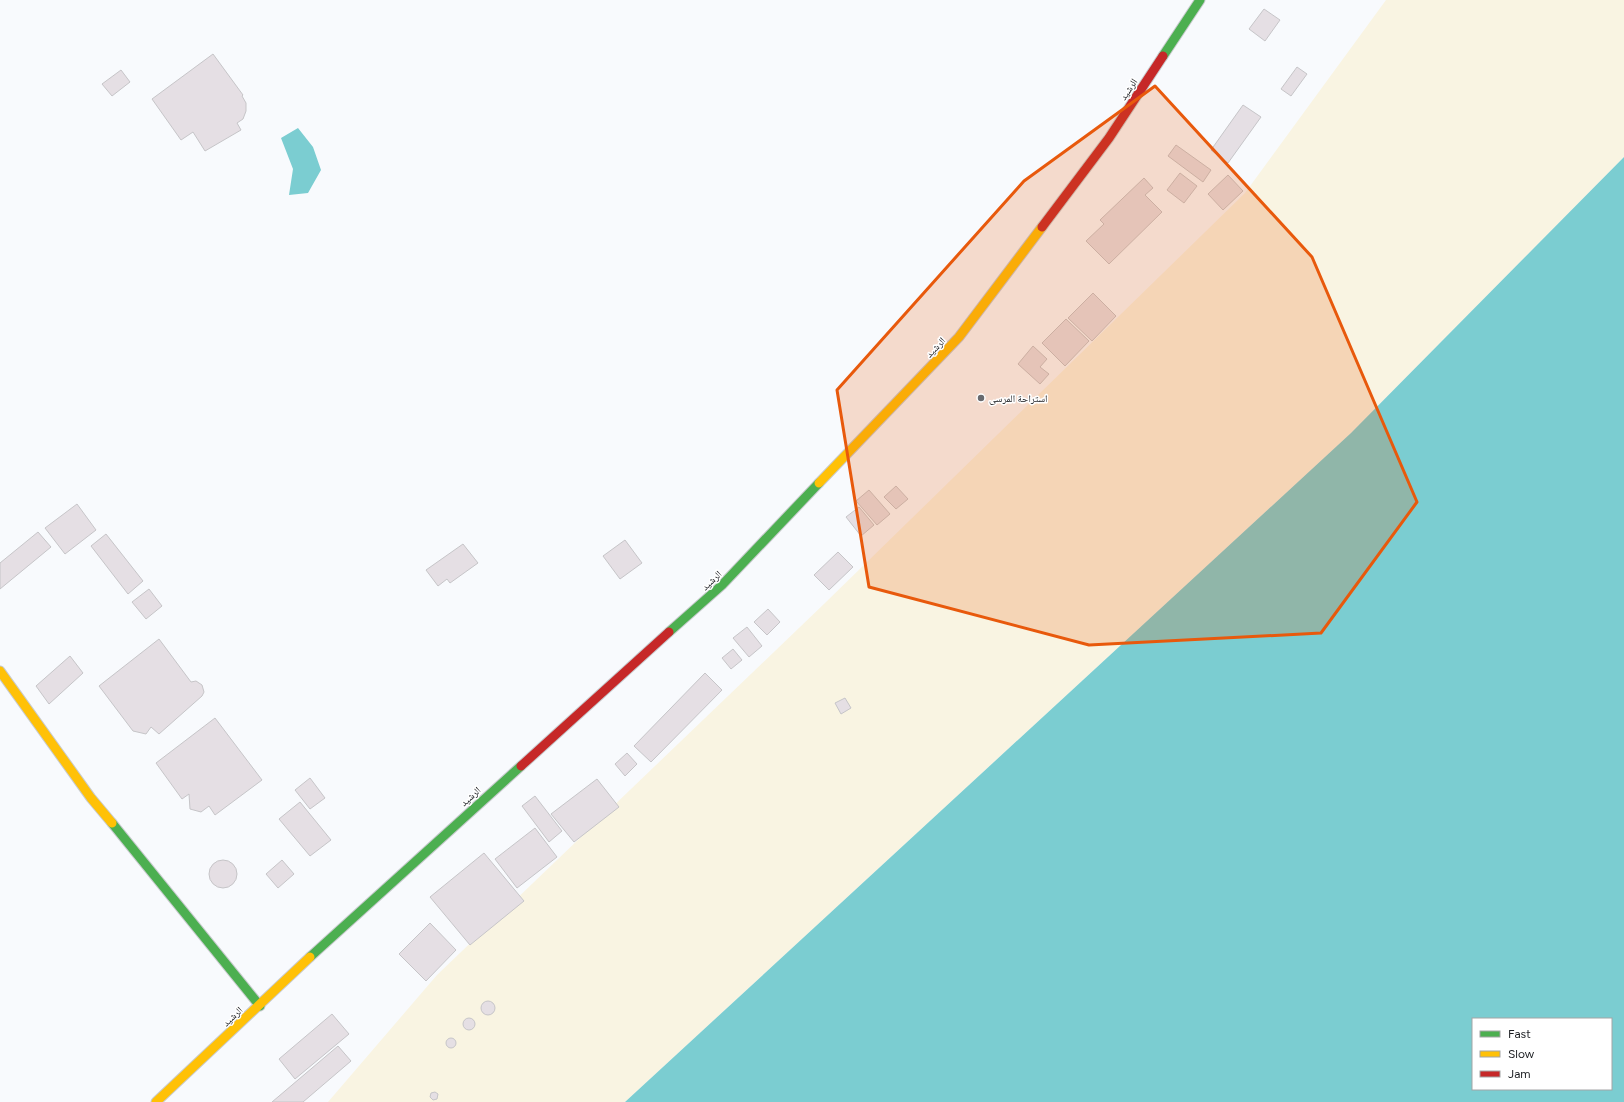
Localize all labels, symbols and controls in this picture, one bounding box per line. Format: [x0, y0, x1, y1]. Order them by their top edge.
street label: الرشيد [1116, 76, 1140, 103]
street label: الرشيد [923, 334, 948, 360]
place label: استراحة المرسى [989, 392, 1047, 405]
marker: استراحة المرسى [976, 393, 986, 403]
street label: الرشيد [698, 568, 724, 593]
street label: الرشيد [457, 784, 483, 809]
street label: الرشيد [219, 1004, 245, 1029]
legend [1472, 1018, 1612, 1090]
text: Fast [1508, 1027, 1531, 1041]
text: Slow [1508, 1047, 1535, 1061]
text: Jam [1508, 1067, 1531, 1081]

